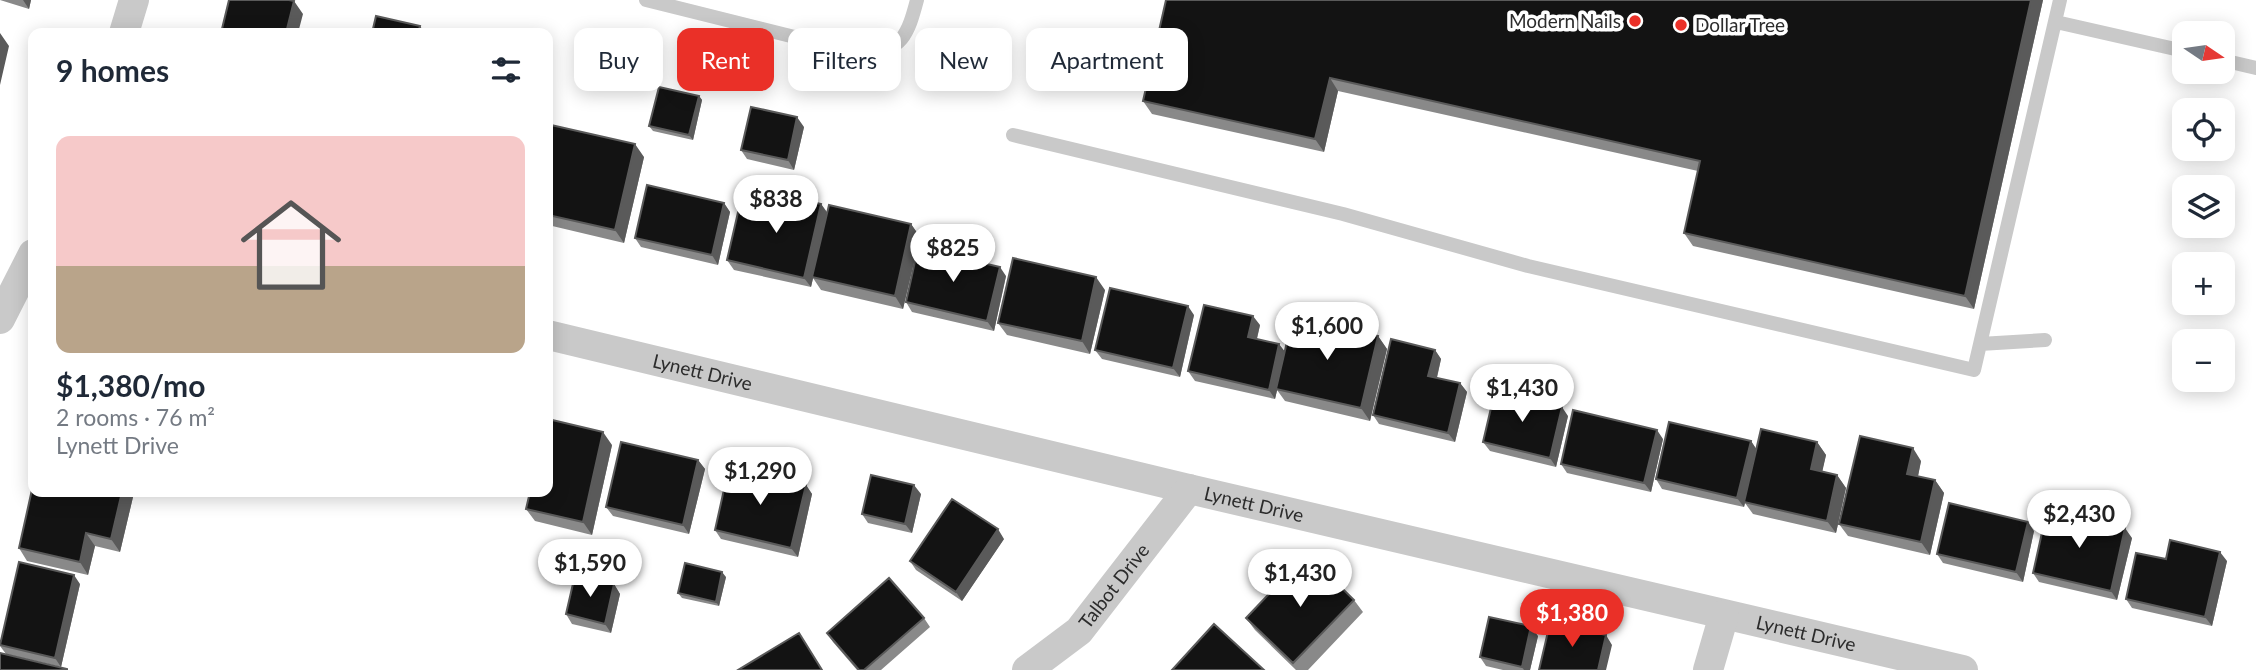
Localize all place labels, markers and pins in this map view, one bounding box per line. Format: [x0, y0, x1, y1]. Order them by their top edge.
place label: Modern Nails [1509, 9, 1621, 32]
marker: Modern Nails [1627, 13, 1643, 29]
place label: Dollar Tree [1695, 13, 1785, 36]
marker: Dollar Tree [1673, 17, 1689, 33]
pin: $838 [735, 176, 817, 235]
pin: $825 [912, 224, 994, 284]
pin: $1,600 [1270, 302, 1384, 362]
pin: $1,430 [1465, 364, 1579, 424]
pin: $1,290 [703, 448, 817, 507]
pin: $2,430 [2022, 490, 2136, 550]
pin: $1,590 [533, 540, 647, 599]
pin: $1,430 [1243, 550, 1357, 609]
pin: $1,380 [1515, 590, 1629, 649]

